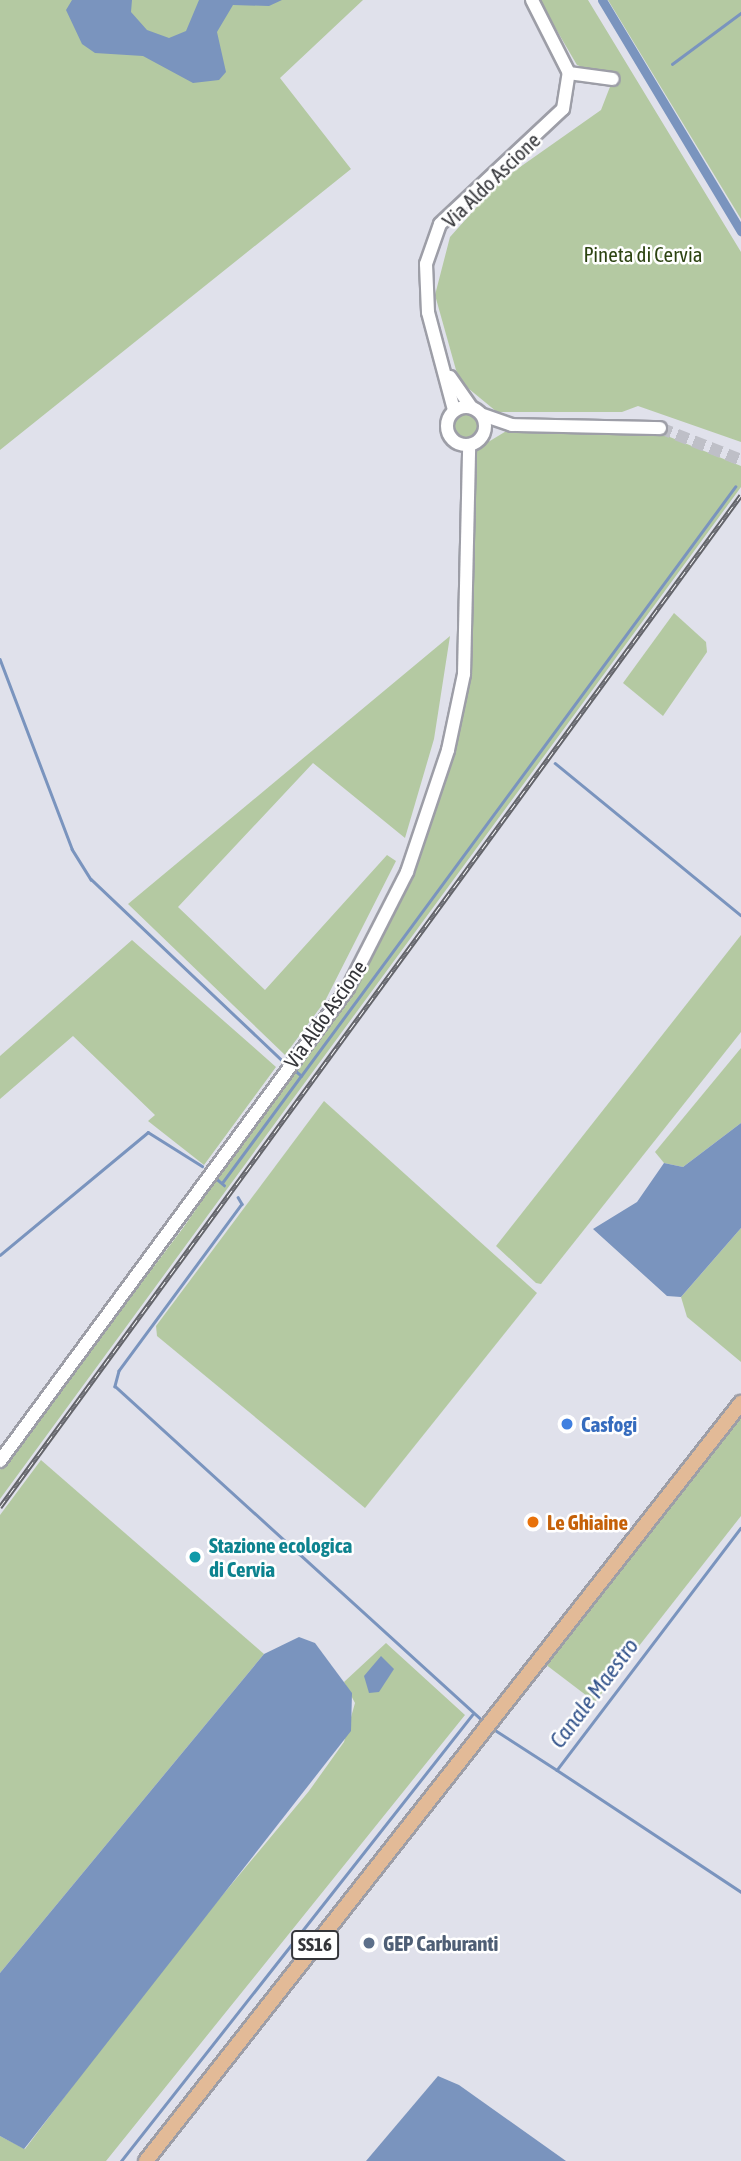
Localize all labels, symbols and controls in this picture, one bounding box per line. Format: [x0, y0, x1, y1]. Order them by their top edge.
street label: Via Aldo Ascione [437, 127, 545, 233]
park label: Pineta di Cervia [583, 241, 703, 267]
street label: Via Aldo Ascione [279, 955, 371, 1073]
place label: Casfogi [581, 1411, 637, 1437]
marker: Casfogi [559, 1416, 575, 1432]
place label: Le Ghiaine [547, 1509, 628, 1535]
marker: Le Ghiaine [525, 1514, 541, 1530]
place label: Stazione ecologica di Cervia [209, 1532, 352, 1582]
marker: Stazione ecologica di Cervia [187, 1549, 203, 1565]
water label: Canale Maestro [544, 1633, 644, 1753]
road number: SS16 [290, 1929, 340, 1960]
place label: GEP Carburanti [383, 1930, 498, 1956]
marker: GEP Carburanti [361, 1935, 377, 1951]

